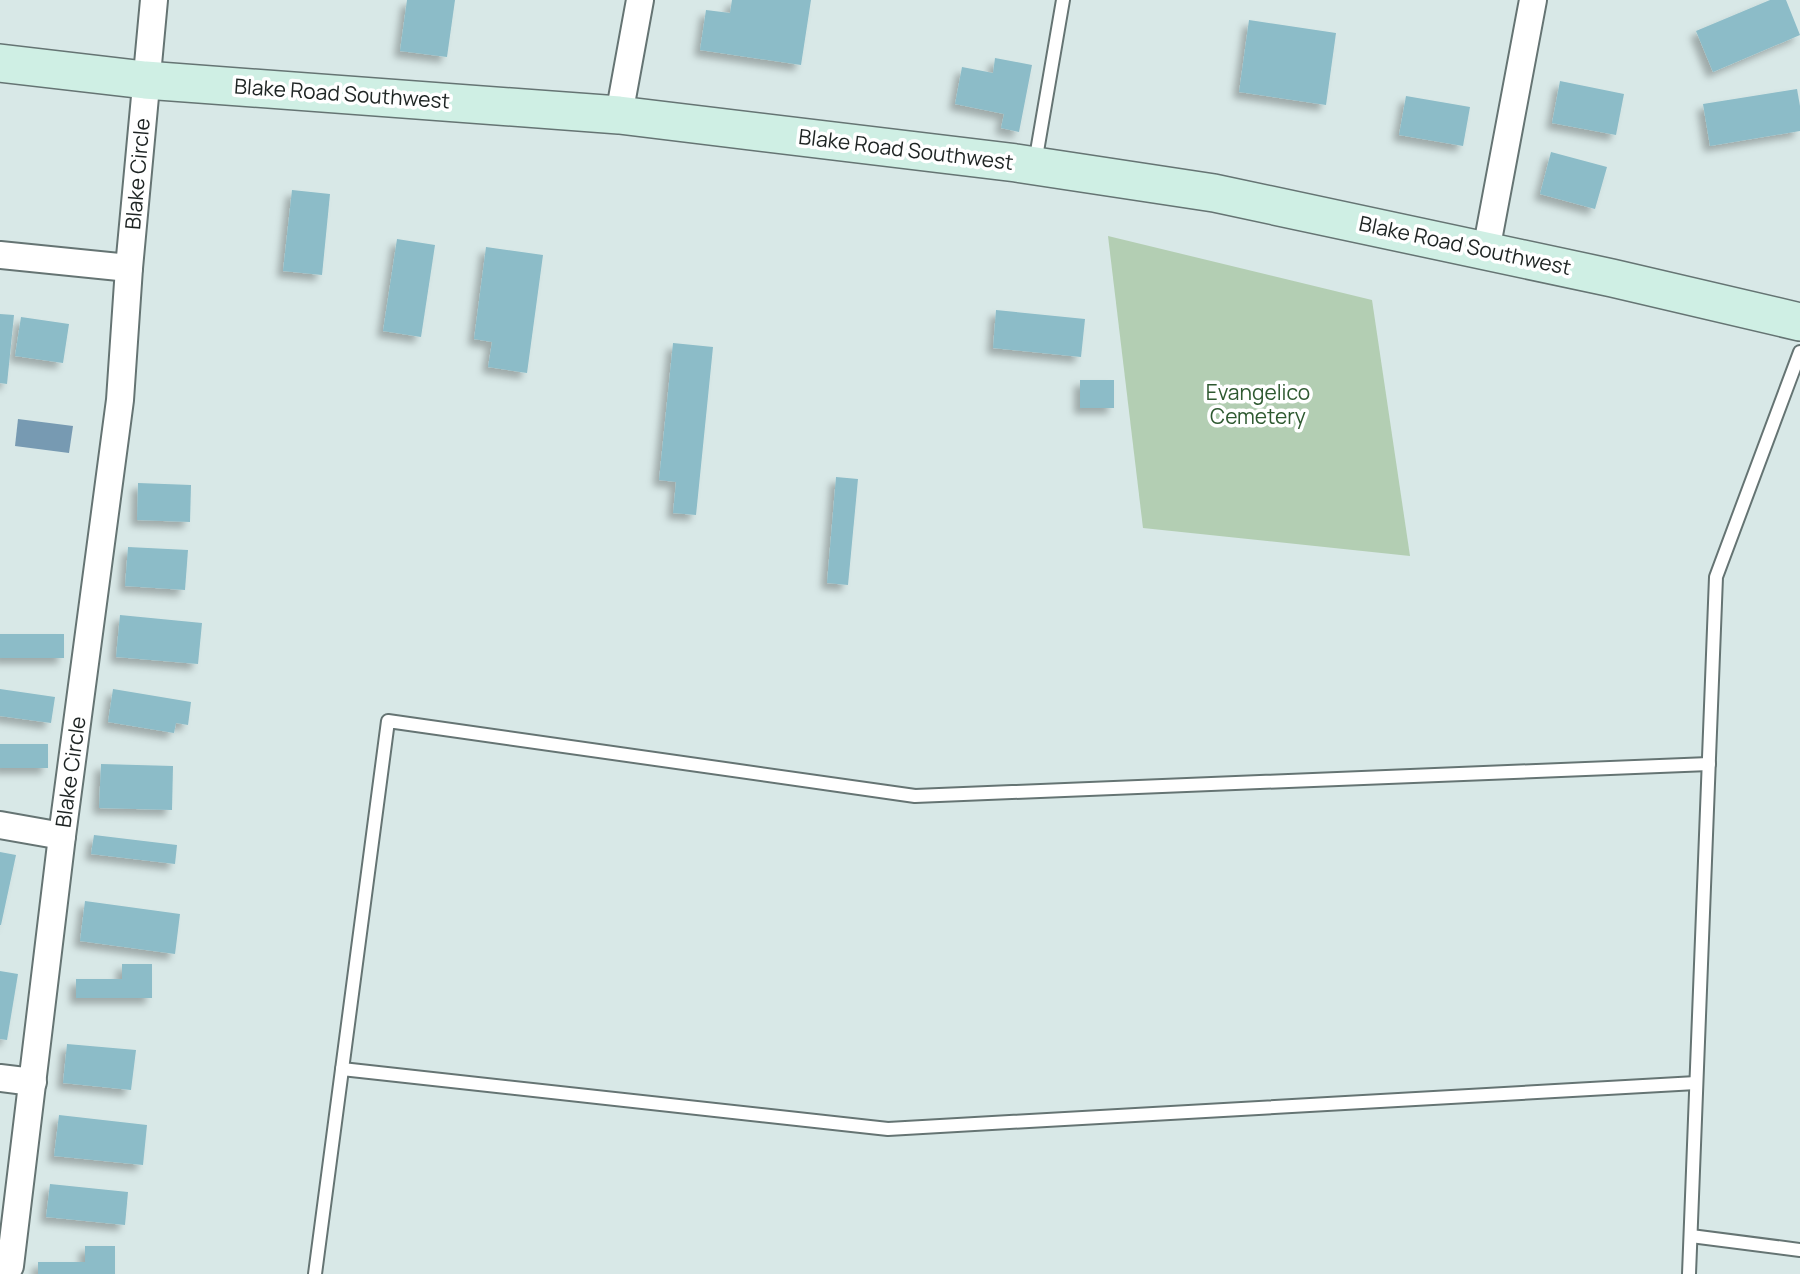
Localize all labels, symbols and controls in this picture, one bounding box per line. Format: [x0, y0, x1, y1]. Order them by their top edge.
street label: Blake Road Southwest [233, 71, 451, 115]
street label: Blake Circle [118, 117, 156, 231]
street label: Blake Road Southwest [797, 122, 1015, 176]
street label: Blake Road Southwest [1357, 209, 1574, 281]
park label: Evangelico Cemetery [1206, 378, 1310, 430]
street label: Blake Circle [48, 715, 92, 829]

